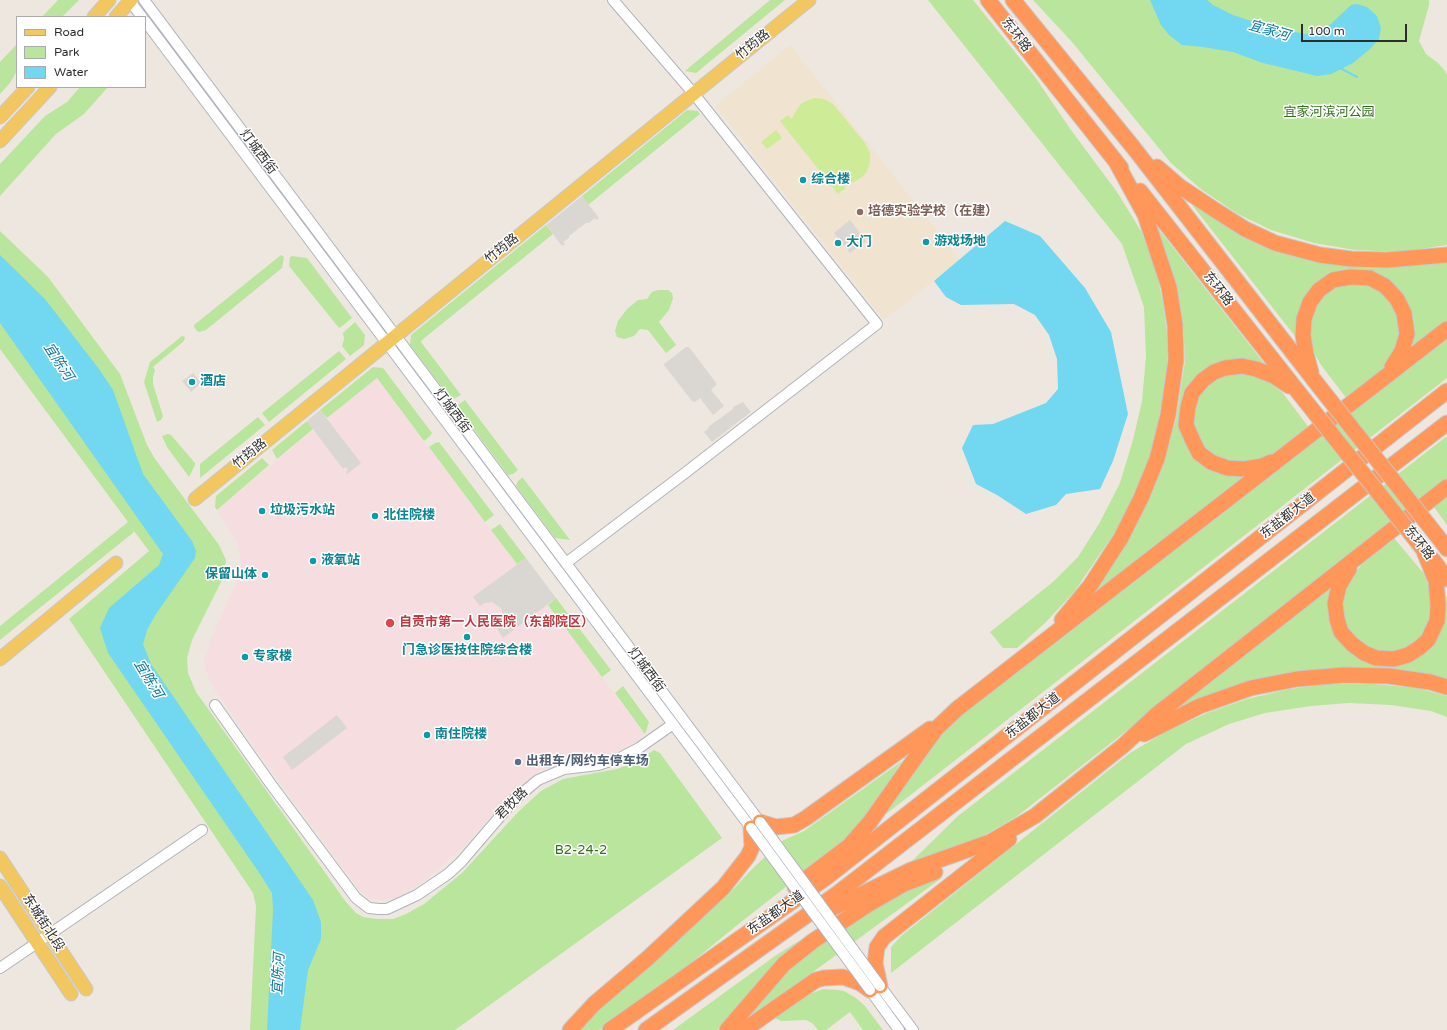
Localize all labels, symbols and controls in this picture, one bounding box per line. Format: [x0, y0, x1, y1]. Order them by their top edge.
street label: 东环路 [998, 15, 1034, 55]
legend [16, 16, 146, 88]
scale bar [1303, 16, 1409, 42]
water label: 宜家河 [1246, 17, 1292, 45]
text: 100 m [1308, 24, 1345, 38]
text: Road [54, 25, 84, 39]
street label: 竹筠路 [733, 27, 773, 63]
text: Park [54, 45, 80, 59]
text: Water [54, 65, 88, 79]
park label: 宜家河滨河公园 [1284, 105, 1374, 121]
street label: 灯城西街 [236, 127, 280, 177]
place label: 综合楼 [811, 172, 850, 188]
marker: 综合楼 [798, 175, 808, 185]
place label: 培德实验学校（在建） [868, 204, 998, 220]
marker: 培德实验学校（在建） [855, 207, 865, 217]
street label: 竹筠路 [482, 231, 522, 267]
place label: 游戏场地 [934, 234, 986, 250]
place label: 大门 [846, 235, 872, 251]
marker: 游戏场地 [921, 237, 931, 247]
marker: 大门 [833, 238, 843, 248]
street label: 东环路 [1200, 269, 1236, 309]
water label: 宜陈河 [40, 340, 76, 384]
place label: 酒店 [200, 374, 226, 390]
marker: 酒店 [187, 377, 197, 387]
street label: 灯城西街 [430, 386, 474, 436]
street label: 竹筠路 [230, 436, 270, 472]
street label: 东盐都大道 [1258, 490, 1318, 542]
place label: 垃圾污水站 [270, 503, 335, 519]
marker: 垃圾污水站 [257, 506, 267, 516]
place label: 北住院楼 [383, 508, 435, 524]
marker: 北住院楼 [370, 511, 380, 521]
street label: 东环路 [1401, 523, 1437, 563]
place label: 液氧站 [321, 553, 360, 569]
marker: 液氧站 [308, 556, 318, 566]
place label: 保留山体 [205, 567, 257, 583]
marker: 保留山体 [260, 570, 270, 580]
place label: 自贡市第一人民医院（东部院区） [399, 615, 594, 631]
marker: 自贡市第一人民医院（东部院区） [384, 617, 396, 629]
marker: 门急诊医技住院综合楼 [462, 632, 472, 642]
place label: 门急诊医技住院综合楼 [402, 643, 532, 659]
street label: 灯城西街 [624, 645, 668, 695]
place label: 专家楼 [253, 649, 292, 665]
marker: 专家楼 [240, 652, 250, 662]
water label: 宜陈河 [130, 657, 166, 701]
street label: 东盐都大道 [1003, 690, 1063, 742]
place label: 南住院楼 [435, 727, 487, 743]
marker: 南住院楼 [422, 730, 432, 740]
place label: 出租车/网约车停车场 [526, 754, 649, 770]
marker: 出租车/网约车停车场 [513, 757, 523, 767]
street label: 君牧路 [493, 785, 531, 823]
park label: B2-24-2 [555, 843, 607, 859]
street label: 东盐都大道 [745, 888, 807, 938]
street label: 东城街北段 [19, 891, 67, 955]
water label: 宜陈河 [270, 953, 288, 995]

